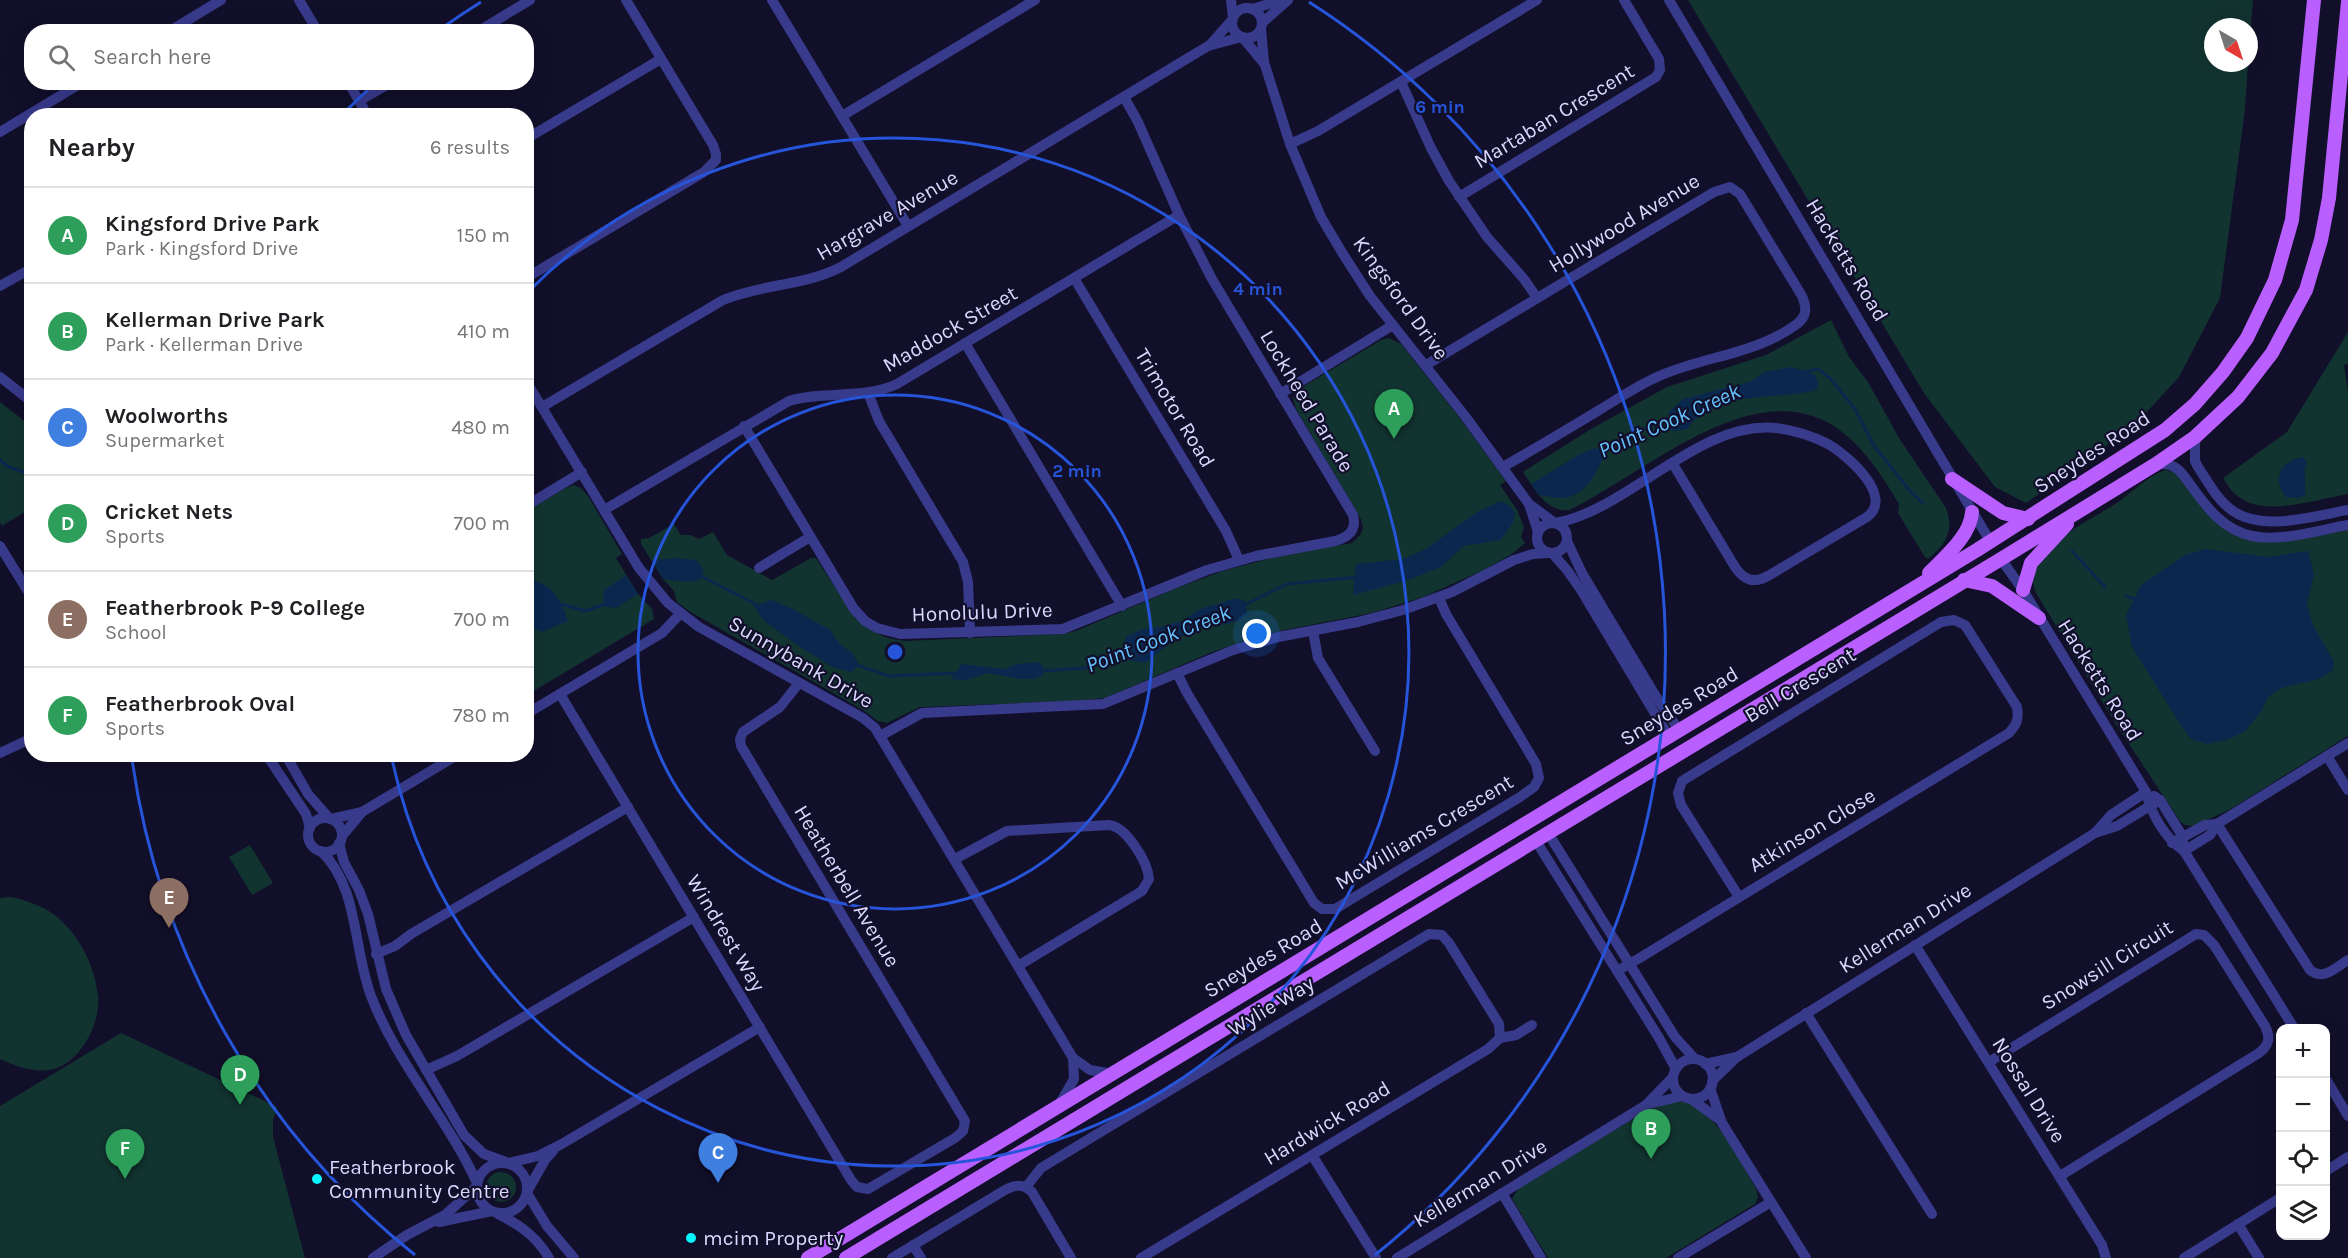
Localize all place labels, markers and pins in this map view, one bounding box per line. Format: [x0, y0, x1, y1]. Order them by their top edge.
pin: A [1374, 390, 1414, 439]
centre of rings [885, 642, 905, 662]
pin: E [150, 878, 188, 928]
pin: D [220, 1056, 260, 1105]
pin: B [1632, 1110, 1670, 1159]
pin: F [106, 1130, 144, 1179]
pin: C [698, 1134, 738, 1183]
place label: Featherbrook Community Centre [329, 1155, 510, 1203]
marker: Featherbrook Community Centre [310, 1172, 324, 1186]
place label: mcim Property [703, 1226, 844, 1250]
marker: mcim Property [684, 1231, 698, 1245]

